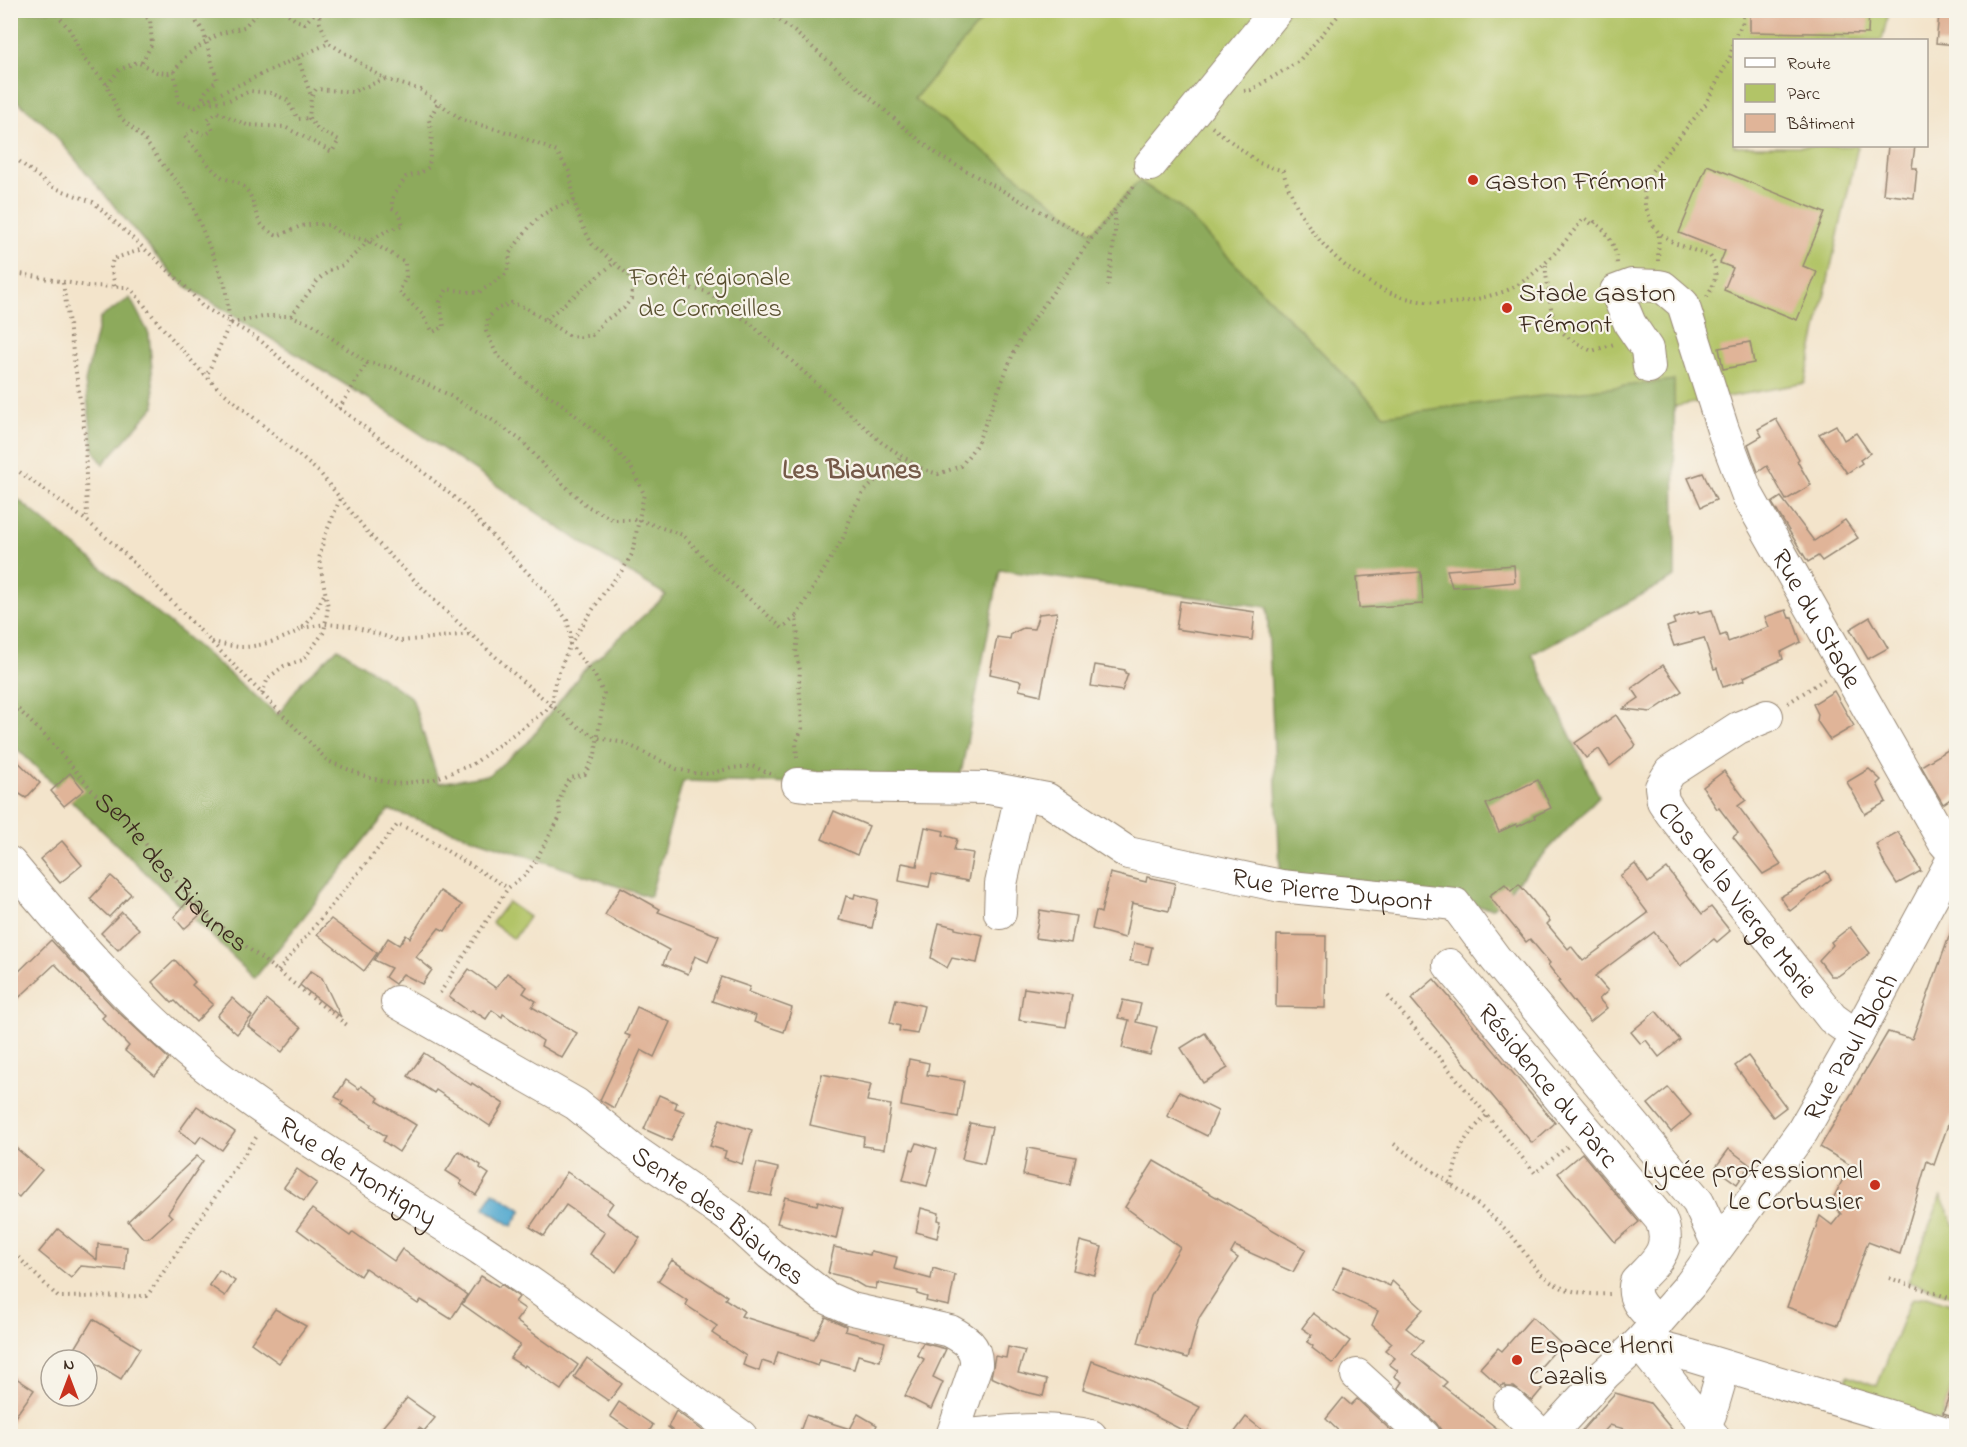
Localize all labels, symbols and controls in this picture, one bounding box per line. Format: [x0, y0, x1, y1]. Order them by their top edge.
legend [1733, 39, 1928, 147]
text: Route [1787, 52, 1832, 78]
text: Parc [1787, 82, 1820, 108]
text: Bâtiment [1786, 112, 1855, 138]
place label: Gaston Frémont [1485, 163, 1667, 202]
marker: Gaston Frémont [1466, 173, 1480, 187]
park label: Forêt régionale de Cormeilles [628, 259, 792, 329]
place label: Stade Gaston Frémont [1518, 275, 1676, 345]
marker: Stade Gaston Frémont [1500, 301, 1514, 315]
district label: Les Biaunes [782, 451, 922, 492]
street label: Rue du Stade [1760, 543, 1871, 697]
street label: Sente des Biaunes [85, 783, 256, 963]
street label: Clos de la Vierge Marie [1647, 795, 1827, 1008]
street label: Rue Pierre Dupont [1227, 859, 1434, 924]
street label: Rue Paul Bloch [1795, 967, 1909, 1129]
street label: Résidence du Parc [1467, 996, 1627, 1177]
street label: Rue de Montigny [270, 1108, 444, 1238]
street label: Sente des Biaunes [622, 1137, 813, 1296]
place label: Lycée professionnel Le Corbusier [1643, 1152, 1864, 1222]
marker: Lycée professionnel Le Corbusier [1868, 1178, 1882, 1192]
place label: Espace Henri Cazalis [1529, 1327, 1674, 1397]
north arrow [39, 1348, 99, 1408]
text: N [64, 1353, 75, 1377]
marker: Espace Henri Cazalis [1510, 1353, 1524, 1367]

